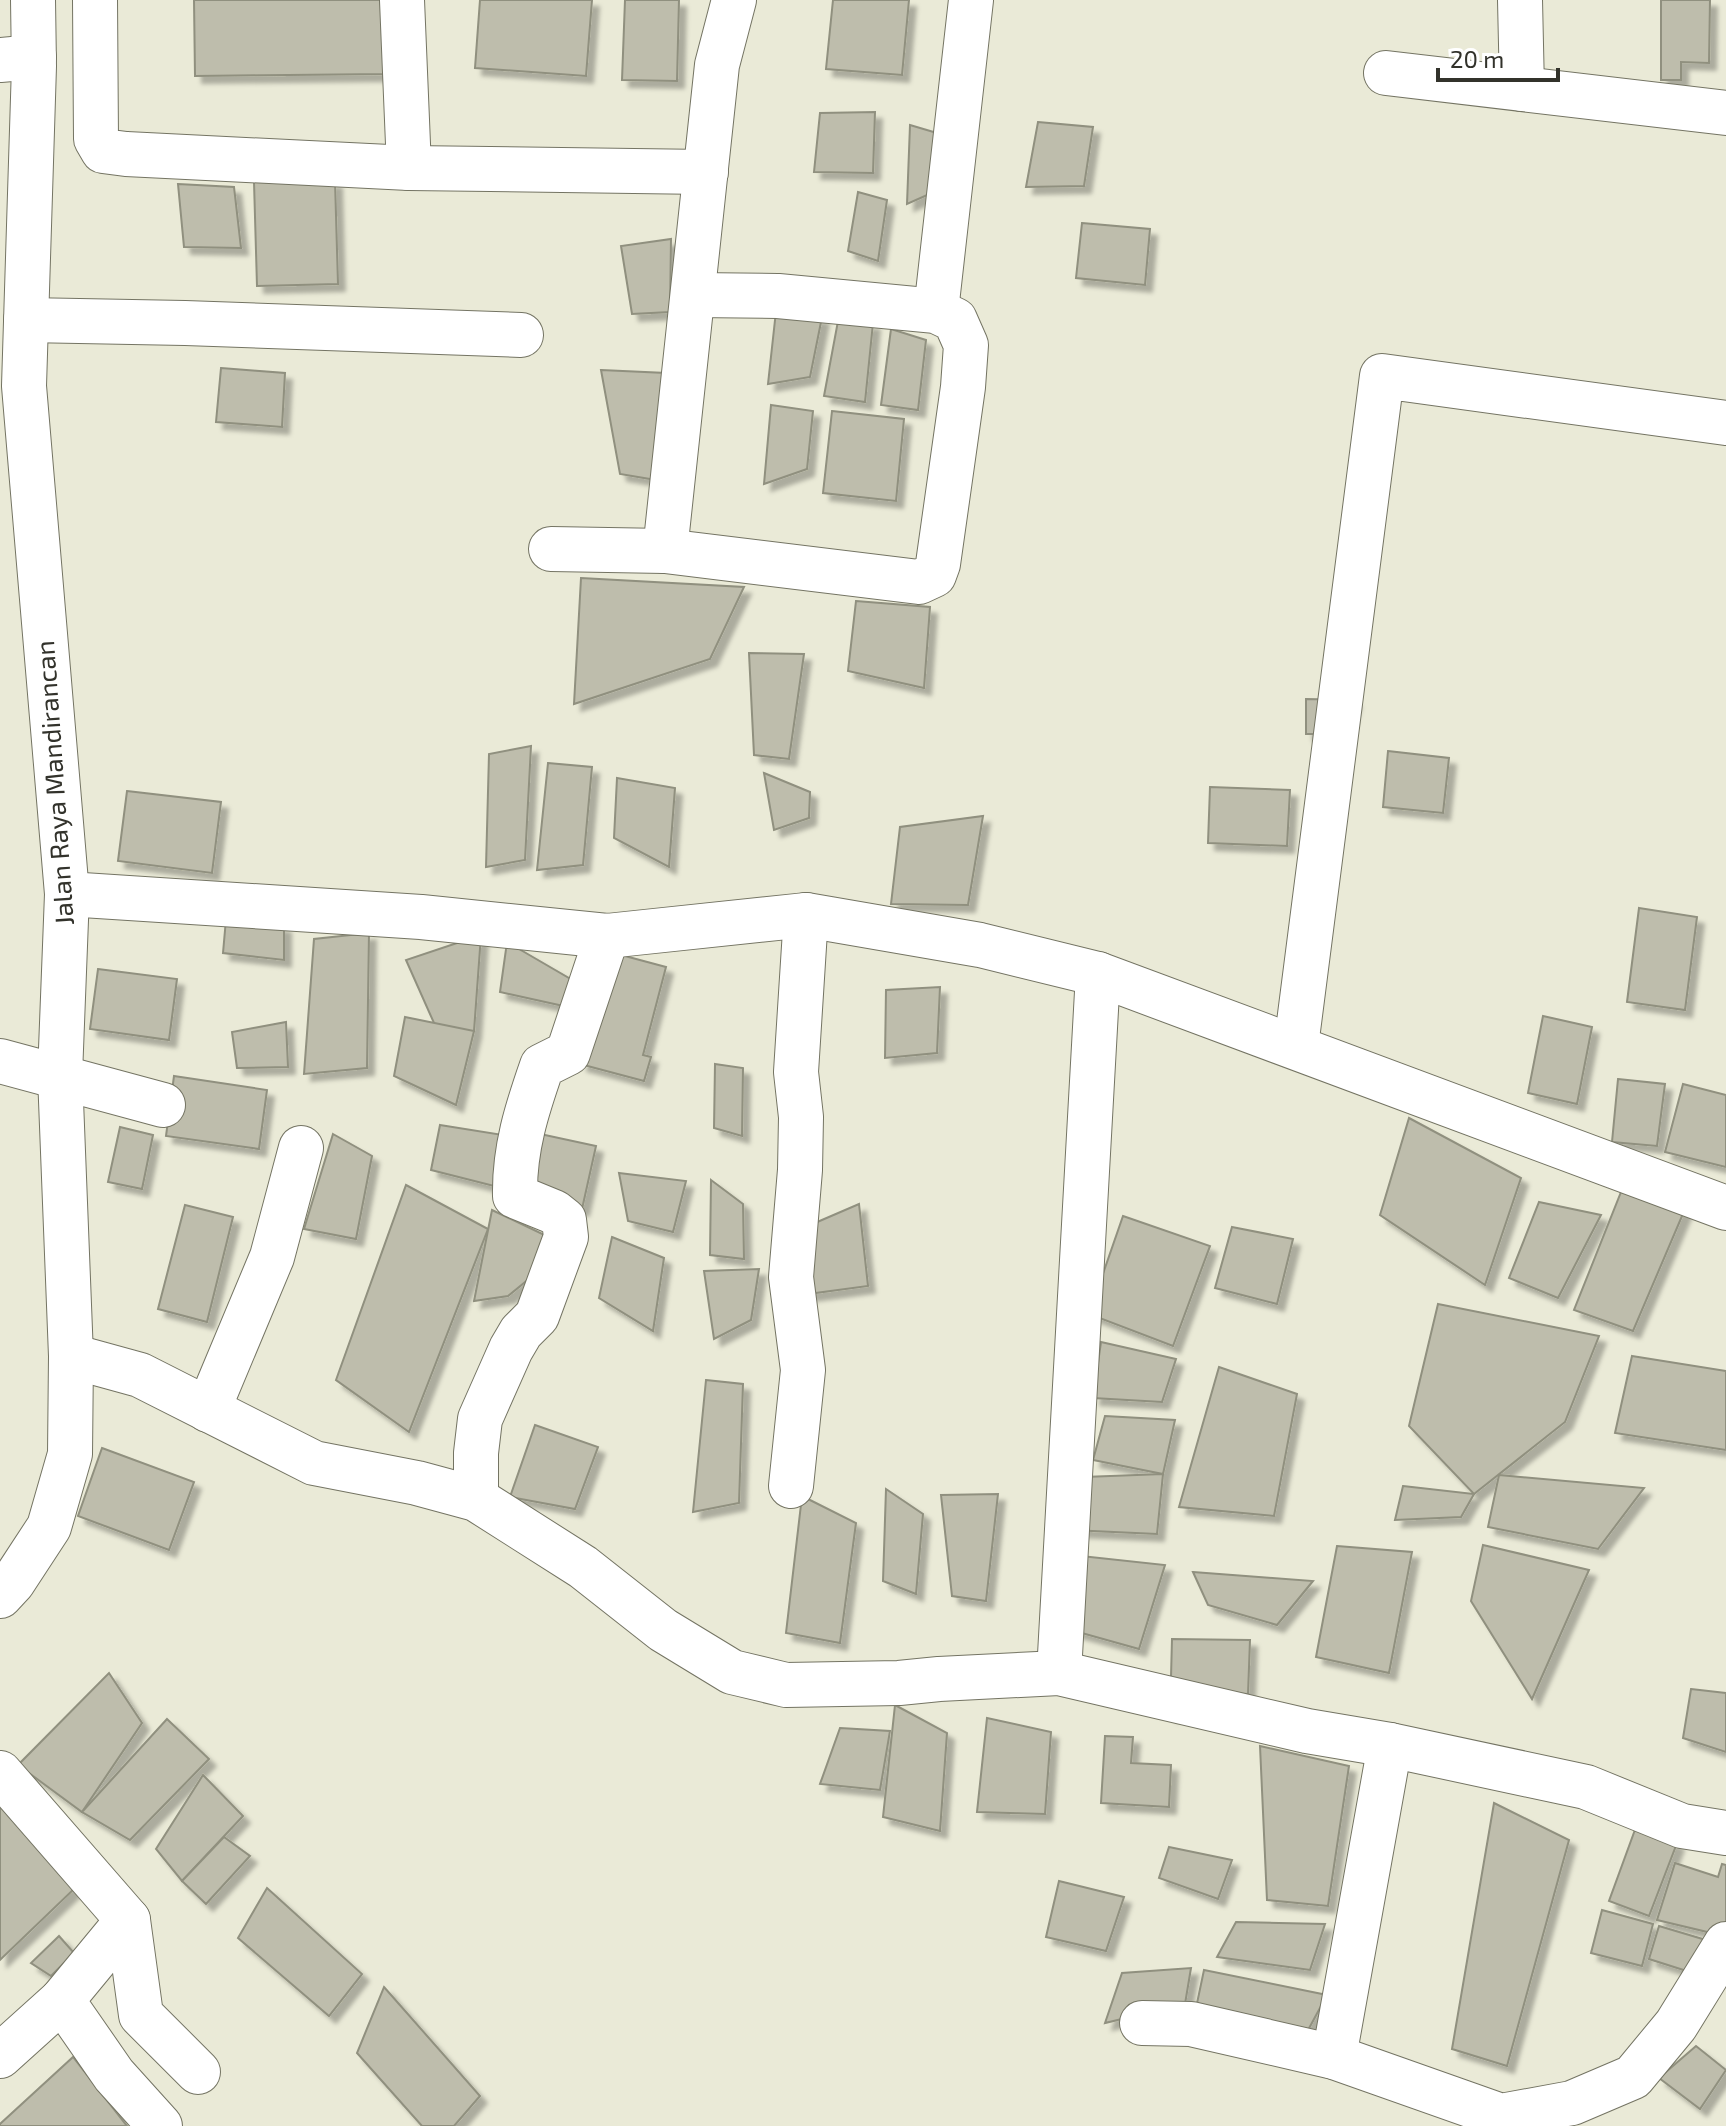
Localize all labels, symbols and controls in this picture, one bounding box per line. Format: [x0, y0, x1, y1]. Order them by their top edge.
scale bar [1438, 32, 1558, 82]
text: 20 m [1450, 44, 1504, 73]
street label: Jalan Raya Mandirancan [28, 640, 79, 927]

